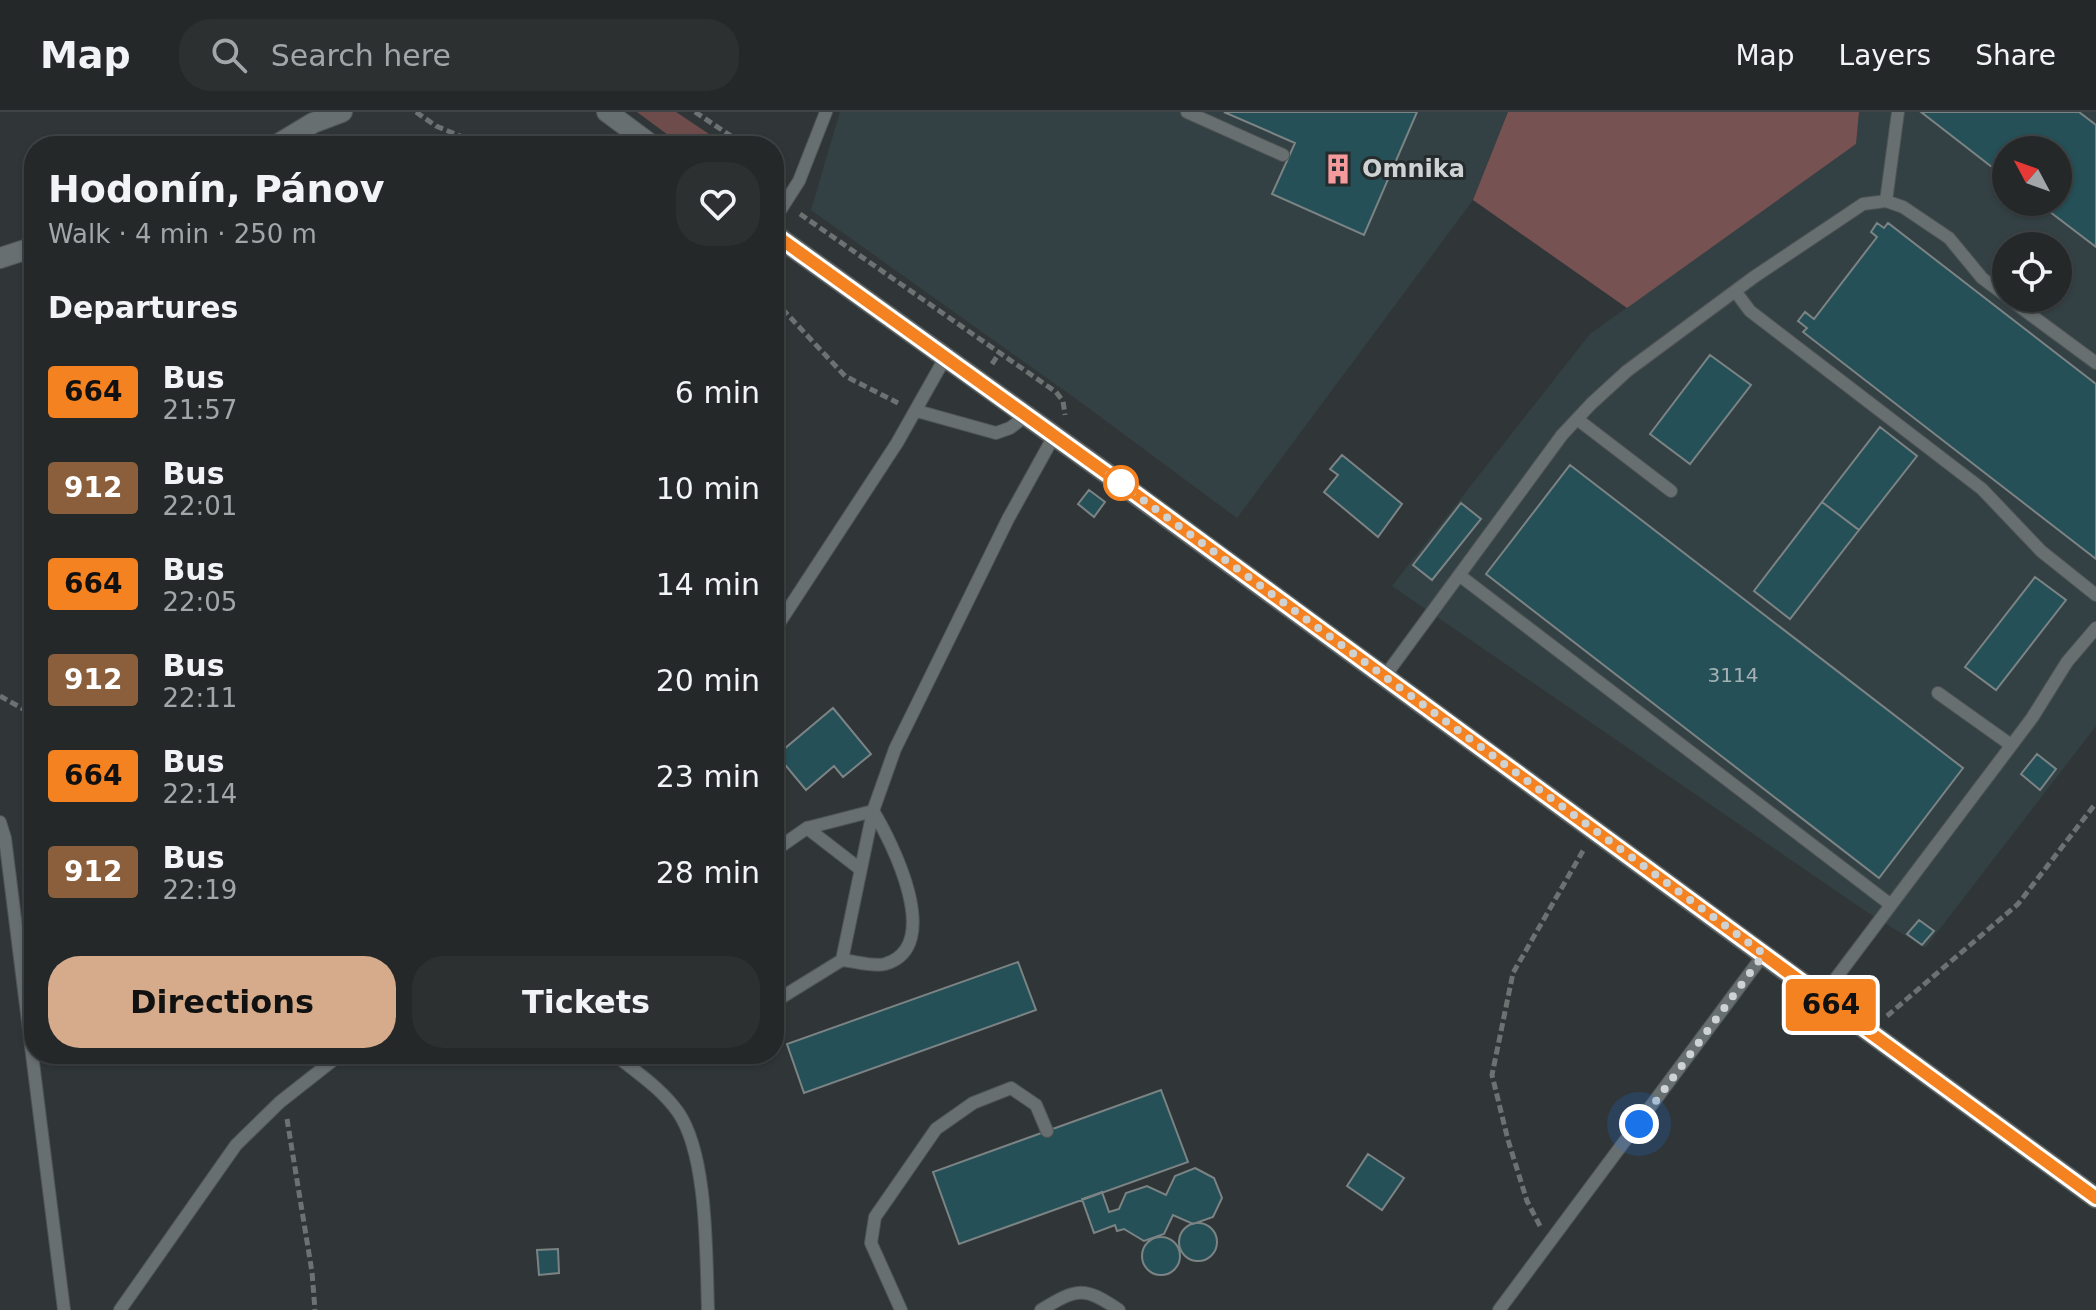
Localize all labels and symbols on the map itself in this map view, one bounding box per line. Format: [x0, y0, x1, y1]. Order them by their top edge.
north arrow [1992, 136, 2072, 216]
building icon: Omnika [1321, 152, 1355, 186]
place label: Omnika [1362, 155, 1465, 183]
unlabelled marker [1104, 466, 1138, 500]
house number: 3114 [1708, 663, 1758, 687]
line badge: 664 [1785, 979, 1877, 1031]
your location [1619, 1104, 1659, 1144]

